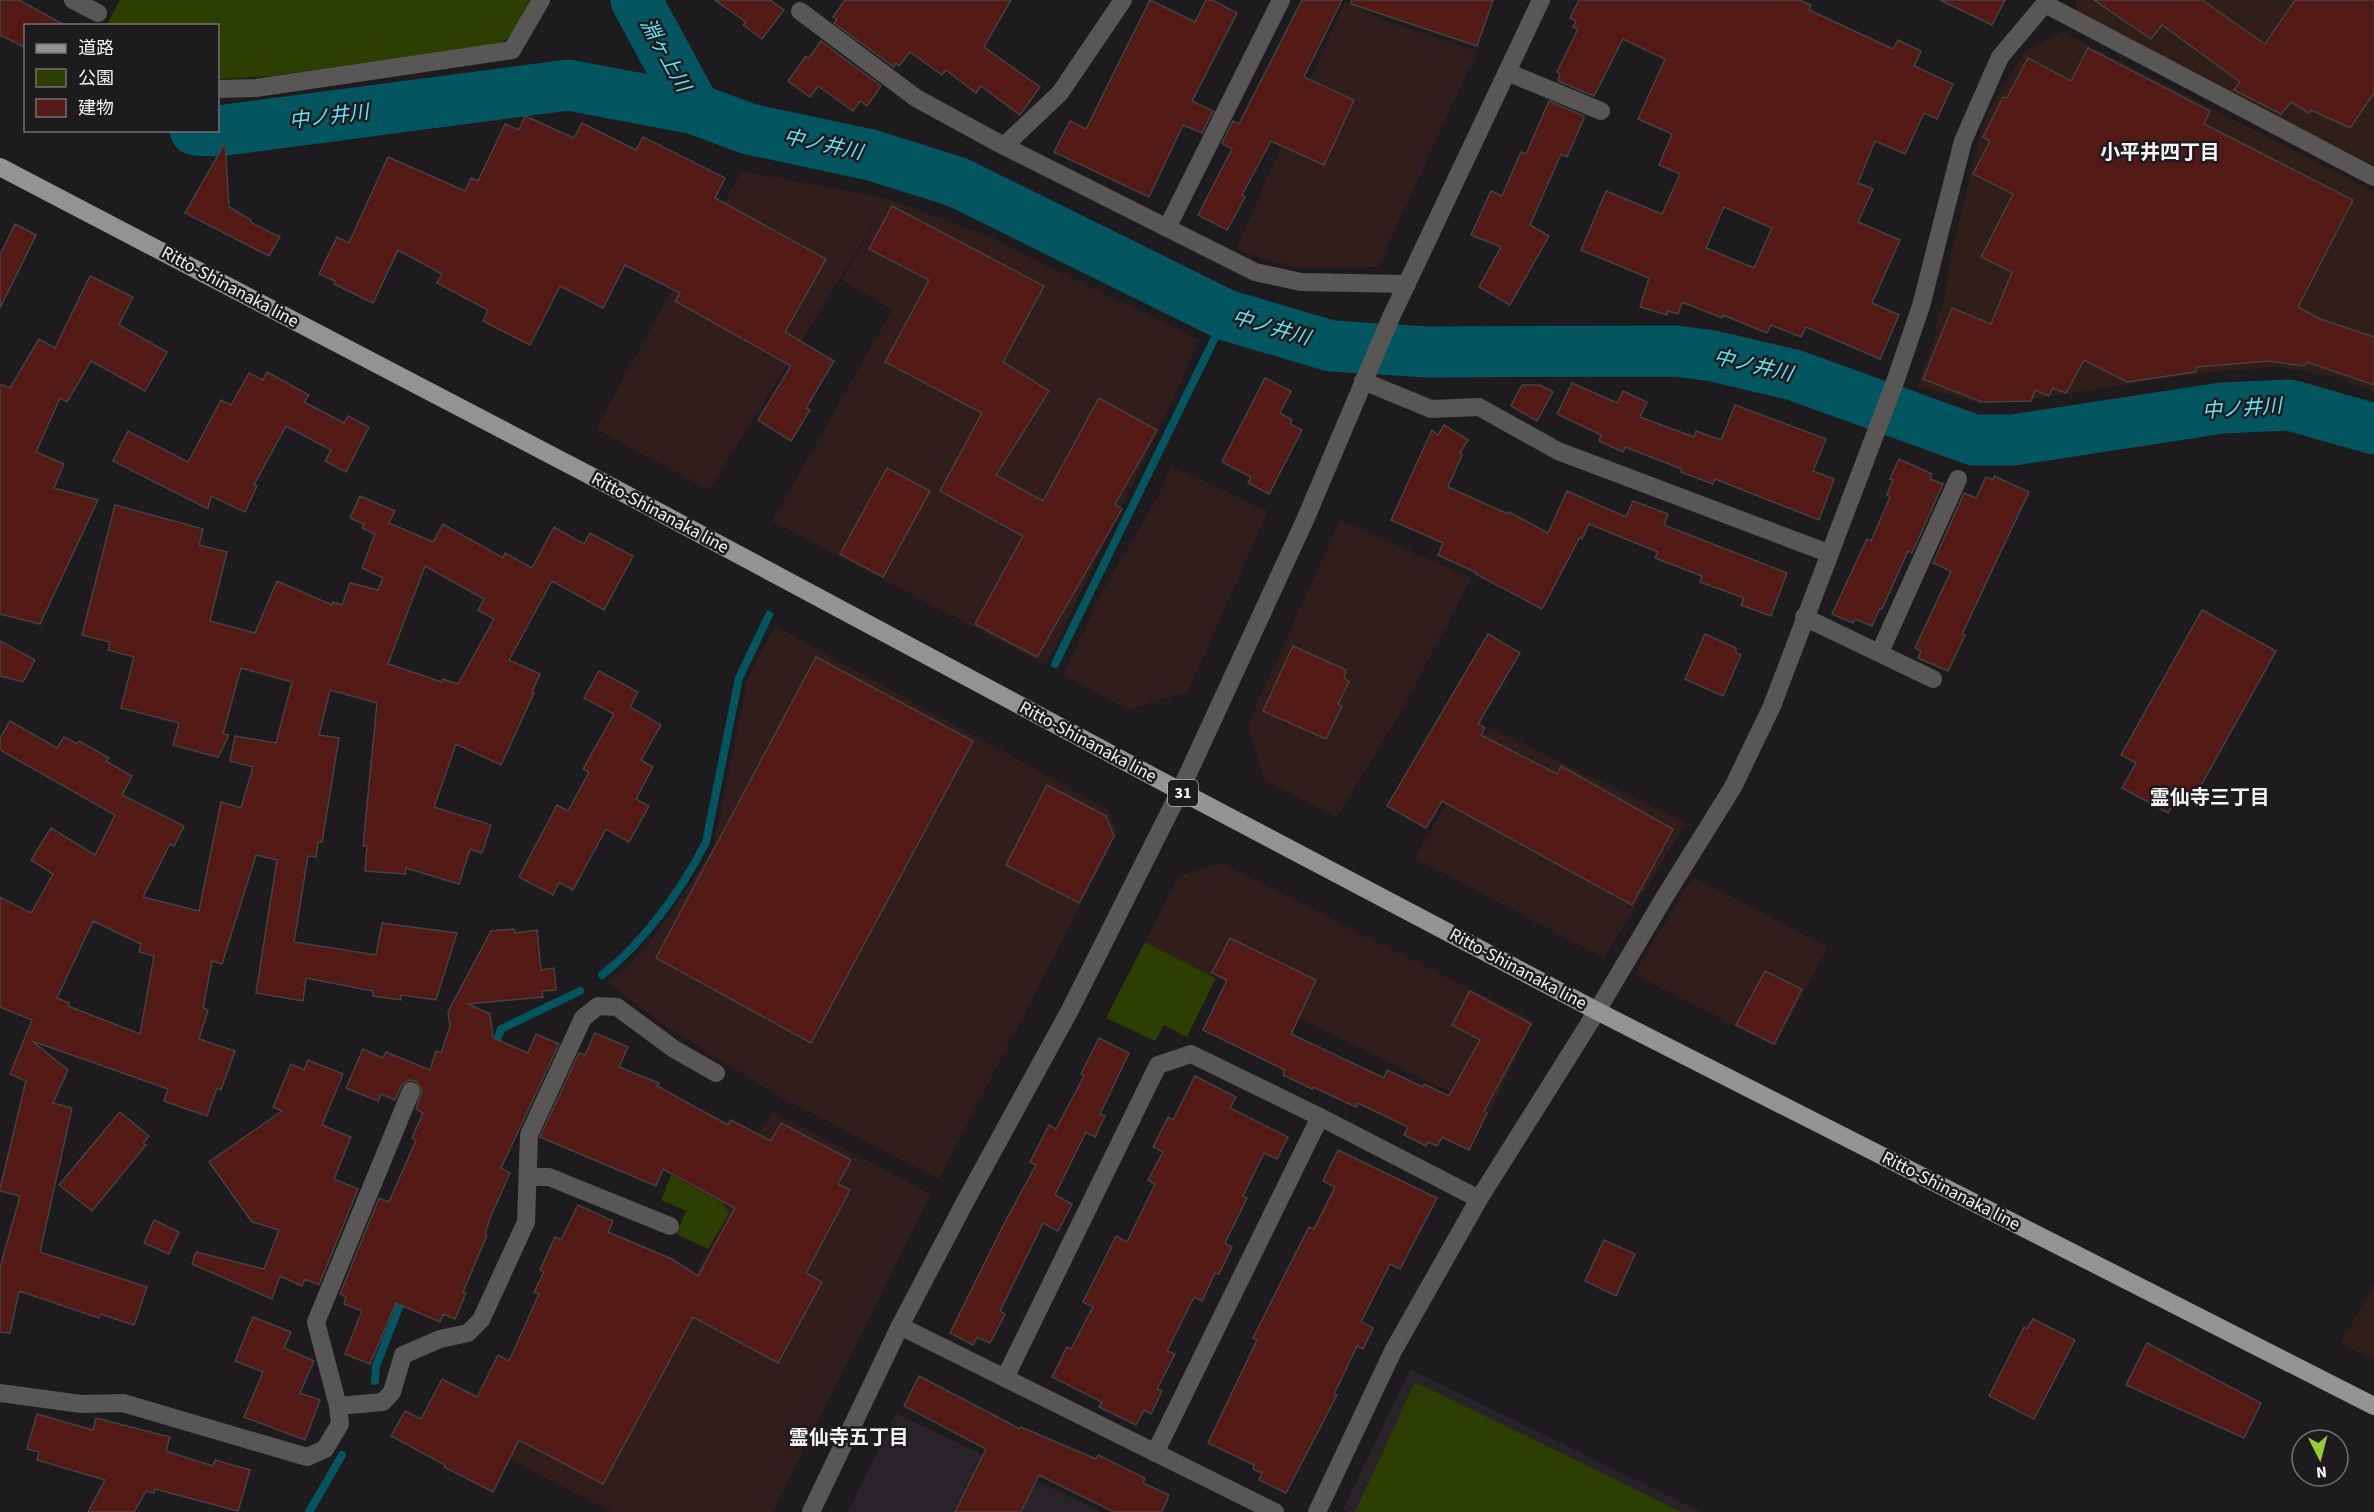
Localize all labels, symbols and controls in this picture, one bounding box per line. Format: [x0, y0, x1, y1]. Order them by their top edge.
water label: 淵ヶ上川 [633, 13, 698, 99]
legend [24, 24, 219, 132]
text: 道路 [78, 36, 114, 61]
text: 公園 [78, 66, 114, 91]
text: 建物 [78, 96, 114, 121]
water label: 中ノ井川 [288, 98, 372, 136]
water label: 中ノ井川 [781, 123, 867, 167]
district label: 小平井四丁目 [2100, 139, 2220, 167]
street label: Ritto-Shinanaka line [157, 240, 303, 334]
water label: 中ノ井川 [1229, 304, 1315, 353]
water label: 中ノ井川 [1711, 343, 1797, 389]
water label: 中ノ井川 [2201, 392, 2285, 426]
street label: Ritto-Shinanaka line [587, 466, 733, 560]
street label: Ritto-Shinanaka line [1015, 695, 1161, 789]
road number: 31 [1168, 780, 1198, 806]
district label: 霊仙寺三丁目 [2150, 784, 2270, 812]
street label: Ritto-Shinanaka line [1445, 922, 1591, 1016]
street label: Ritto-Shinanaka line [1877, 1145, 2025, 1237]
district label: 霊仙寺五丁目 [789, 1424, 909, 1452]
north arrow [2290, 1428, 2350, 1488]
text: N [2315, 1460, 2328, 1483]

